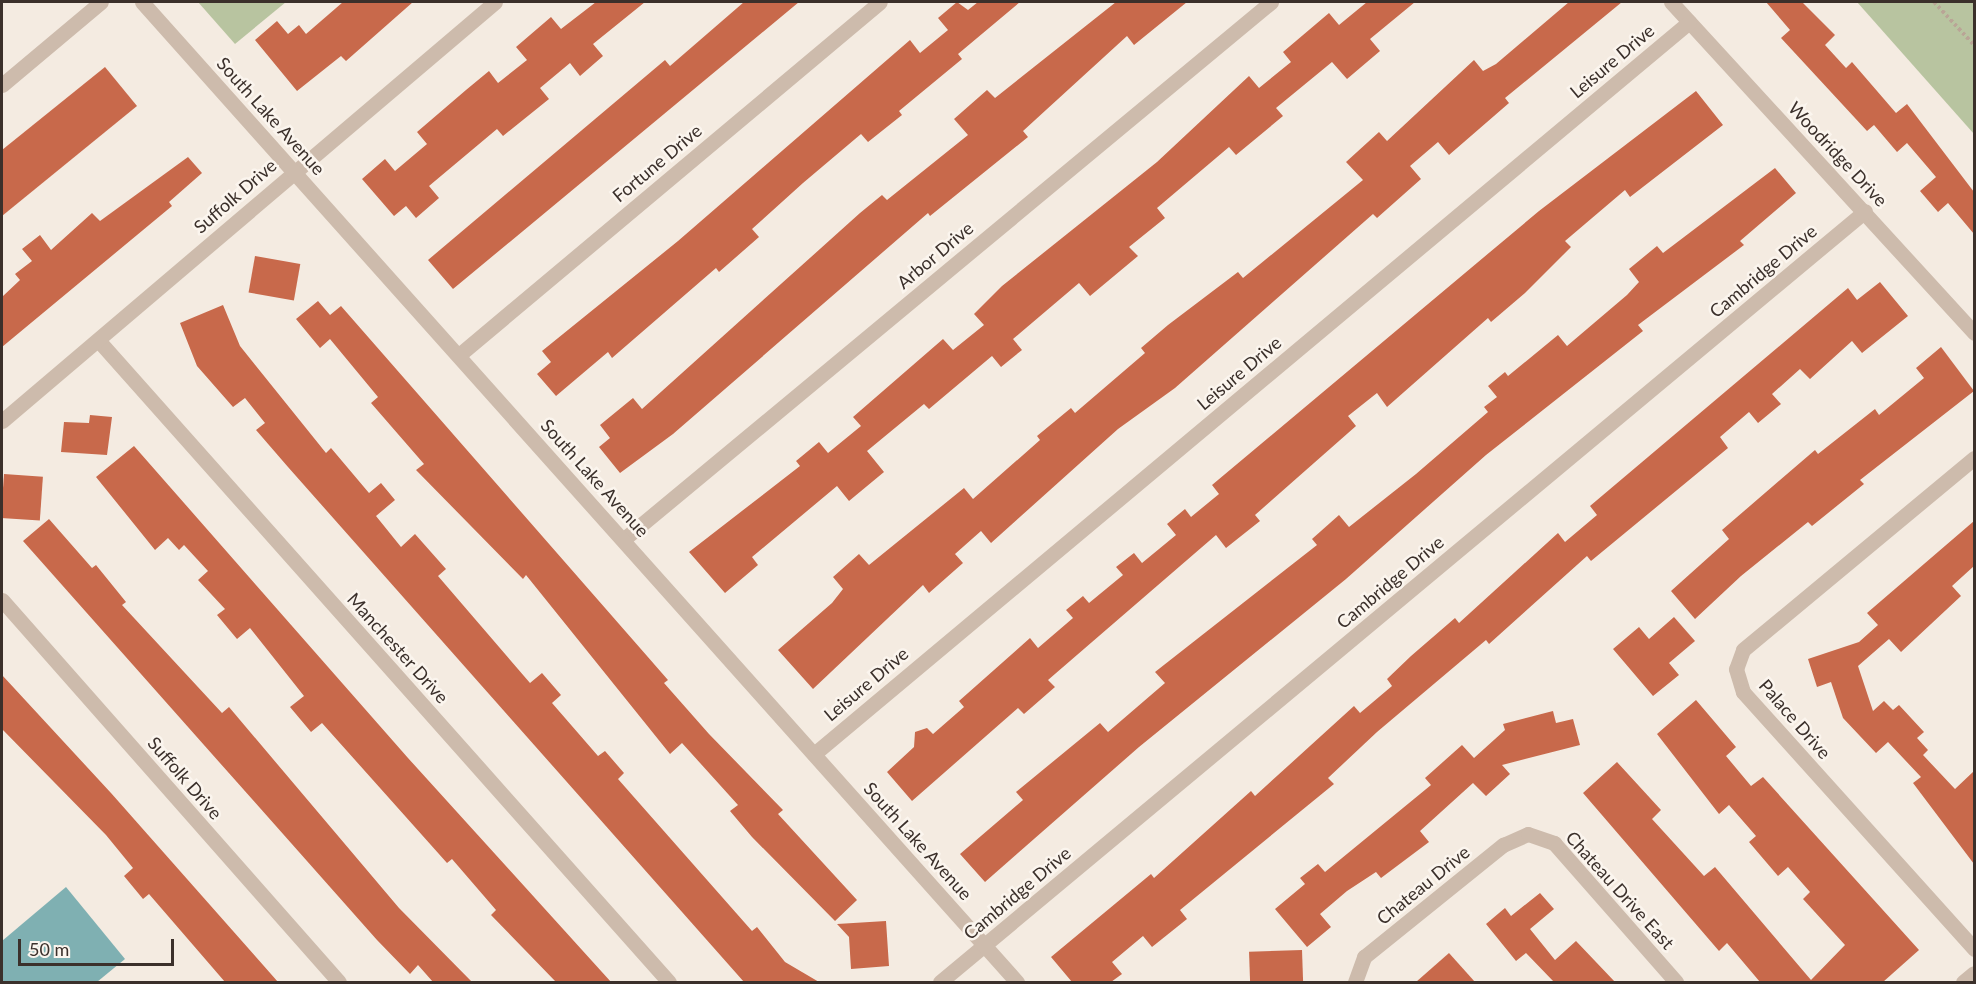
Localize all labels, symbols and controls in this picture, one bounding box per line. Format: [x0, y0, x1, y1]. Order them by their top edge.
street label: Leisure Drive [1565, 19, 1659, 103]
street label: South Lake Avenue [212, 52, 330, 180]
street label: Woodridge Drive [1784, 97, 1892, 211]
street label: Fortune Drive [608, 119, 706, 207]
street label: Suffolk Drive [189, 154, 281, 238]
street label: Arbor Drive [892, 217, 978, 293]
street label: Cambridge Drive [1705, 220, 1821, 322]
street label: Leisure Drive [1192, 331, 1286, 415]
street label: South Lake Avenue [536, 414, 654, 542]
street label: Cambridge Drive [1332, 531, 1448, 633]
street label: Manchester Drive [343, 588, 453, 708]
street label: Leisure Drive [819, 642, 913, 726]
street label: Palace Drive [1755, 675, 1835, 763]
street label: Suffolk Drive [143, 732, 227, 824]
street label: South Lake Avenue [859, 777, 977, 905]
street label: Chateau Drive East [1561, 827, 1679, 953]
street label: Chateau Drive [1372, 841, 1474, 929]
street label: Cambridge Drive [959, 842, 1075, 944]
scale bar [21, 927, 177, 965]
text: 50 m [29, 938, 69, 960]

